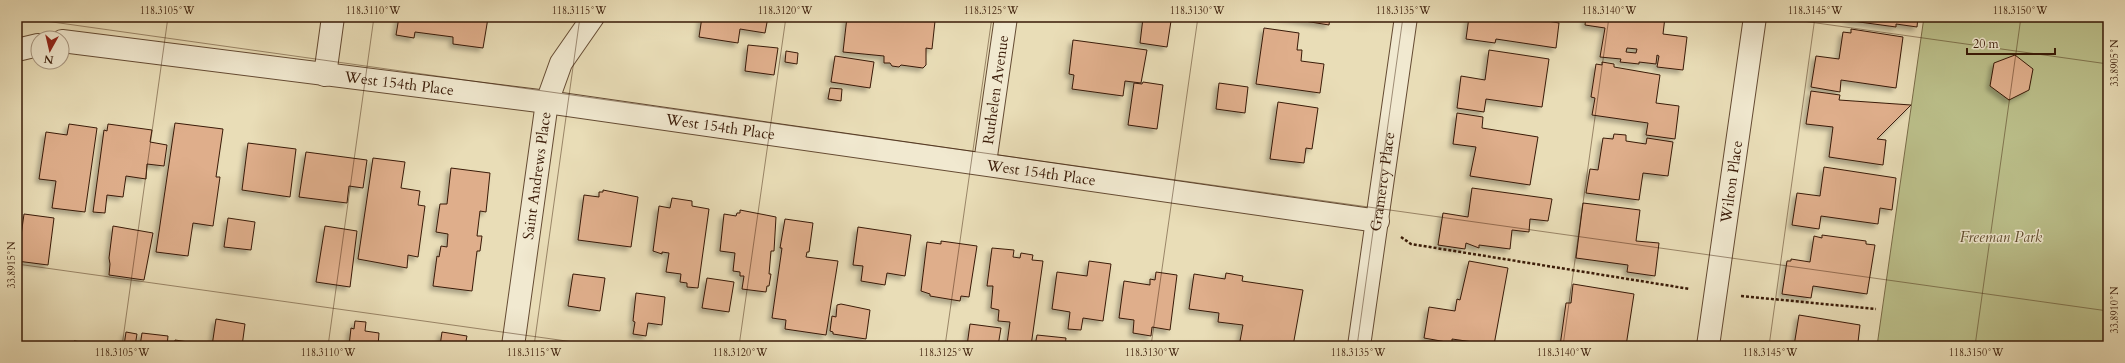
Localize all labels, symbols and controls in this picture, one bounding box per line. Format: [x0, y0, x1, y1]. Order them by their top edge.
text: 118.3105°W [140, 4, 195, 18]
text: 118.3110°W [346, 4, 401, 18]
text: 118.3115°W [552, 4, 607, 18]
text: 118.3120°W [758, 4, 813, 18]
text: 118.3125°W [964, 4, 1019, 18]
text: 118.3130°W [1170, 4, 1225, 18]
text: 118.3135°W [1376, 4, 1431, 18]
text: 118.3140°W [1582, 4, 1637, 18]
text: 118.3145°W [1788, 4, 1843, 18]
text: 118.3150°W [1993, 4, 2048, 18]
north arrow [30, 30, 70, 70]
scale bar [1967, 30, 2055, 56]
street label: Ruthelen Avenue [978, 34, 1013, 146]
text: 20 m [1973, 36, 2000, 52]
text: 33.8905°N [2108, 39, 2122, 86]
text: N [42, 51, 54, 67]
street label: West 154th Place [342, 67, 455, 100]
street label: West 154th Place [663, 109, 777, 145]
street label: Saint Andrews Place [518, 110, 556, 241]
street label: Gramercy Place [1365, 130, 1400, 233]
street label: Wilton Place [1716, 139, 1747, 225]
street label: West 154th Place [984, 155, 1097, 190]
park label: Freeman Park [1960, 227, 2043, 247]
text: 33.8915°N [5, 241, 19, 288]
text: 33.8910°N [2108, 286, 2122, 333]
text: 118.3105°W [95, 346, 150, 360]
text: 118.3110°W [301, 346, 356, 360]
text: 118.3115°W [507, 346, 562, 360]
text: 118.3120°W [713, 346, 768, 360]
text: 118.3125°W [919, 346, 974, 360]
text: 118.3130°W [1125, 346, 1180, 360]
text: 118.3135°W [1331, 346, 1386, 360]
text: 118.3140°W [1537, 346, 1592, 360]
text: 118.3145°W [1743, 346, 1798, 360]
text: 118.3150°W [1949, 346, 2004, 360]

